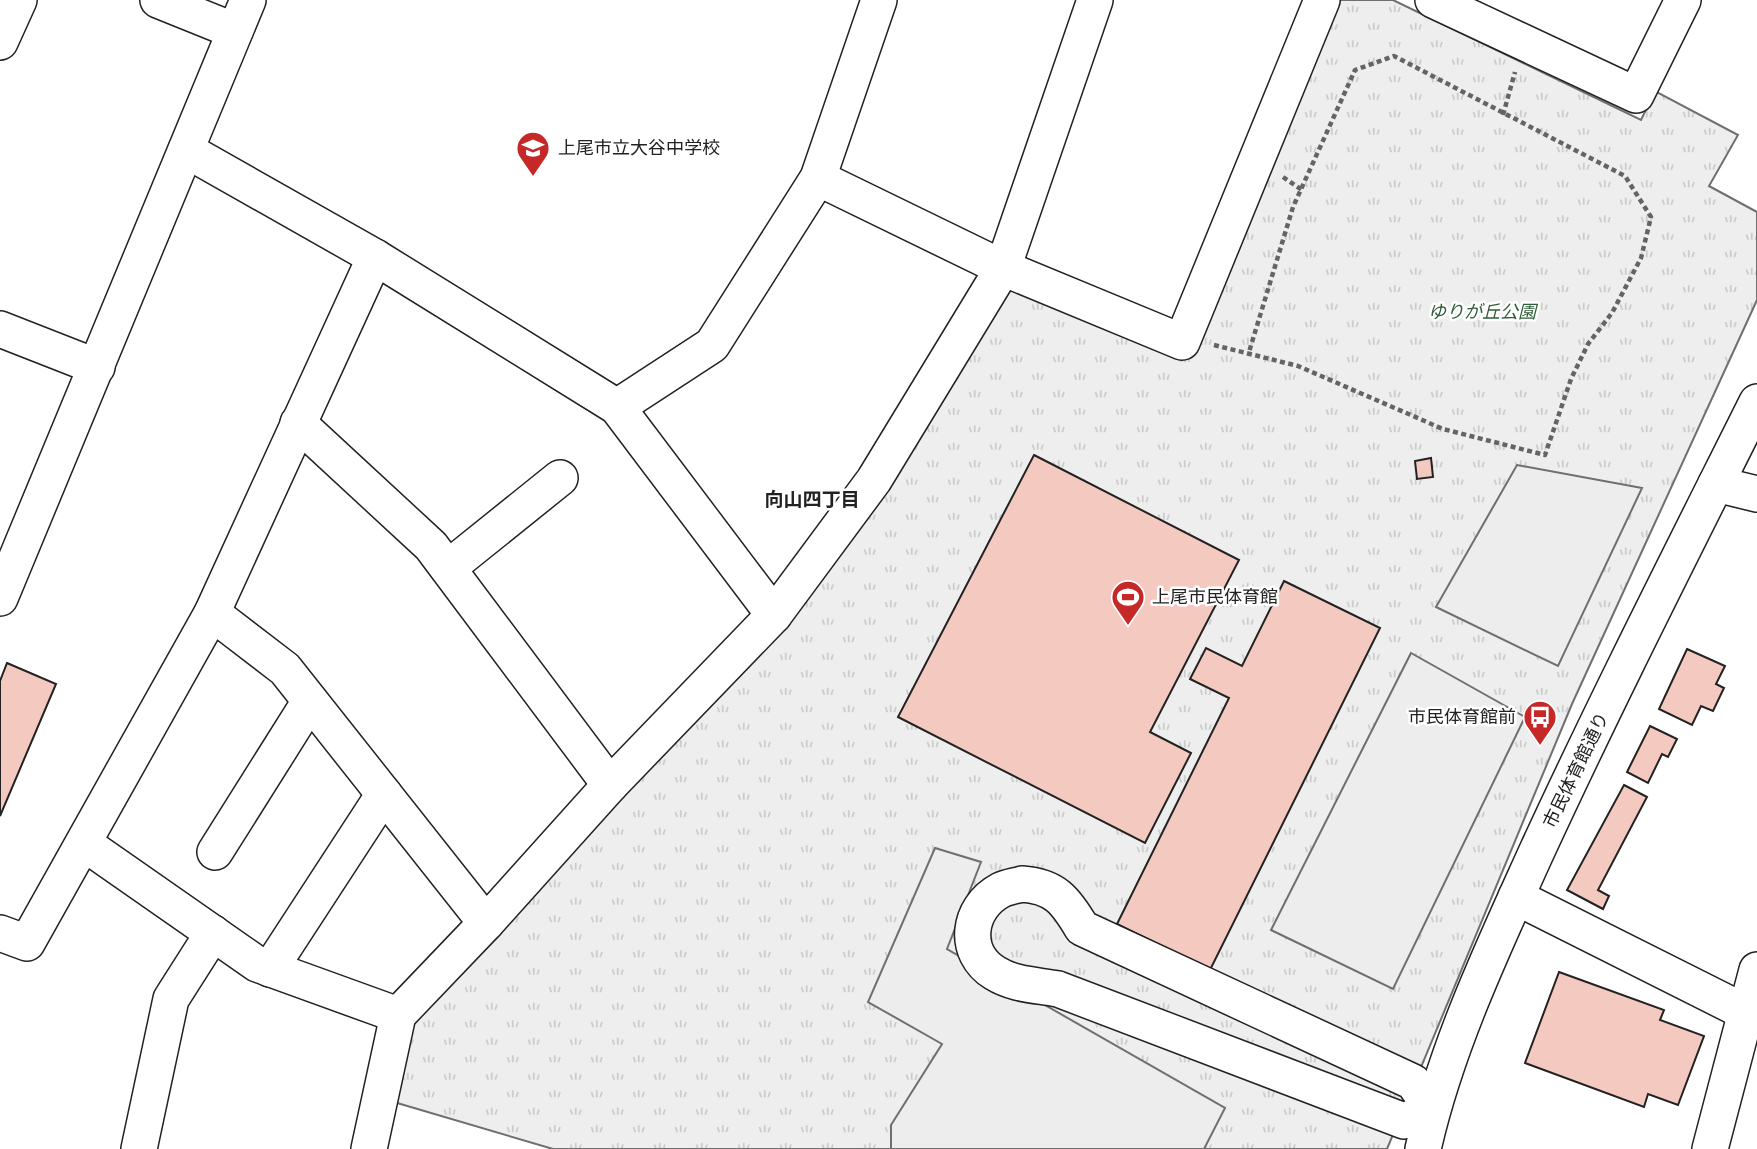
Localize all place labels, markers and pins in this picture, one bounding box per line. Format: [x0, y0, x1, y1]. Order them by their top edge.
school or university icon: 上尾市立大谷中学校 [514, 129, 552, 178]
place label: 上尾市立大谷中学校 [558, 136, 720, 159]
sports icon: 上尾市民体育館 [1109, 578, 1147, 627]
place label: 上尾市民体育館 [1152, 585, 1278, 608]
bus stop icon: 市民体育館前 [1521, 698, 1559, 747]
place label: 市民体育館前 [1408, 705, 1516, 728]

